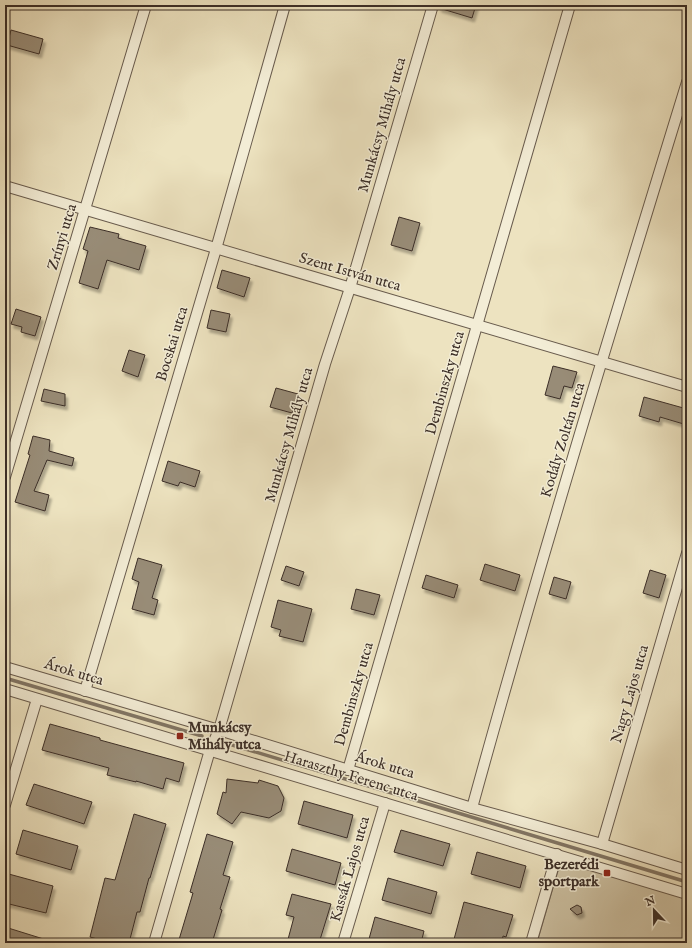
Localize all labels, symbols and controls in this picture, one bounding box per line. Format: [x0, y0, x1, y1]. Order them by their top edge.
street label: Munkácsy Mihály utca [354, 55, 411, 195]
street label: Zrínyi utca [43, 201, 81, 273]
street label: Szent István utca [297, 248, 404, 296]
street label: Bocskai utca [152, 304, 193, 384]
street label: Dembinszky utca [421, 328, 469, 437]
street label: Munkácsy Mihály utca [261, 365, 318, 505]
street label: Kodály Zoltán utca [536, 380, 590, 500]
street label: Dembinszky utca [330, 639, 378, 748]
street label: Nagy Lajos utca [607, 642, 653, 745]
street label: Árok utca [41, 654, 106, 690]
place label: Munkácsy Mihály utca [188, 718, 262, 754]
marker: Munkácsy Mihály utca [175, 731, 185, 741]
street label: Haraszthy Ferenc utca [282, 747, 421, 806]
street label: Árok utca [352, 747, 417, 783]
street label: Kassák Lajos utca [326, 814, 374, 924]
place label: Bezerédi sportpark [539, 855, 600, 891]
marker: Bezerédi sportpark [602, 868, 612, 878]
north arrow [634, 890, 674, 930]
text: N [643, 893, 658, 910]

